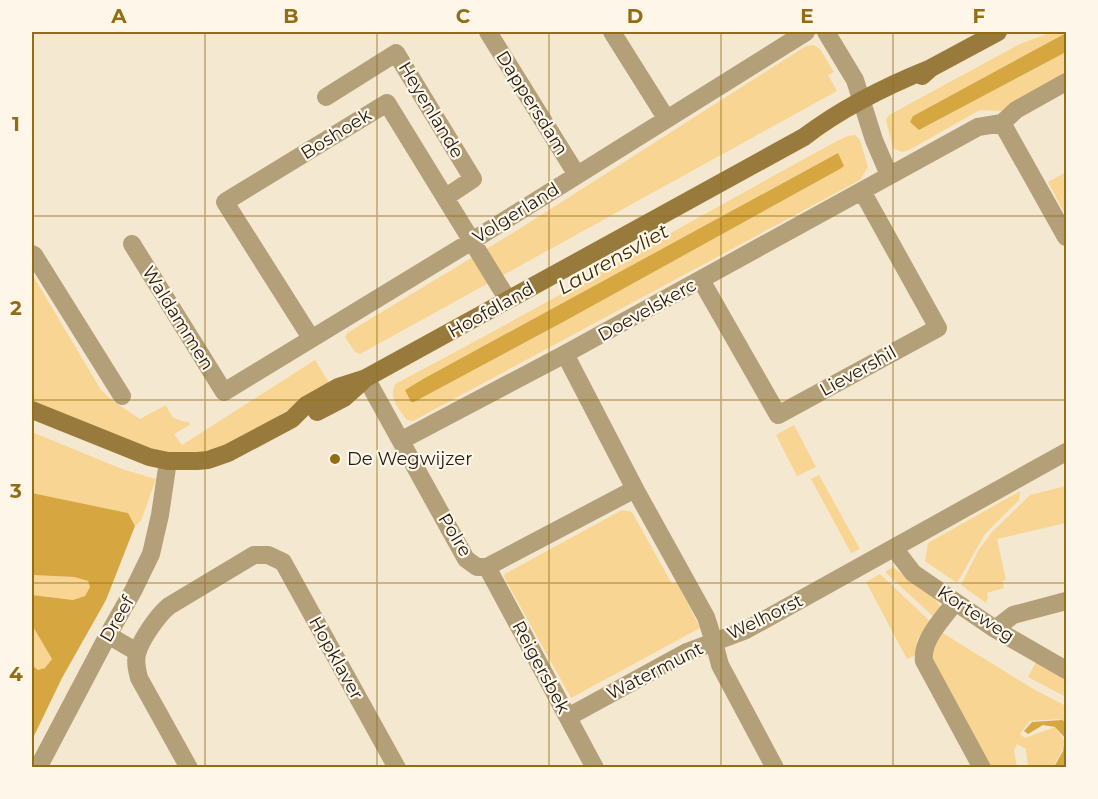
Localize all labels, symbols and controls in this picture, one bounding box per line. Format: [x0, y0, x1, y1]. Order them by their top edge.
text: A [110, 4, 127, 28]
text: B [283, 4, 299, 28]
text: C [456, 4, 471, 28]
text: D [627, 4, 643, 28]
text: E [800, 4, 814, 28]
text: F [973, 4, 986, 28]
street label: Dappersdam [491, 47, 573, 159]
street label: Heyenlande [394, 58, 468, 162]
street label: Boshoek [297, 104, 375, 164]
text: 1 [12, 112, 20, 136]
street label: Volgerland [469, 178, 563, 248]
water label: Laurensvliet [553, 219, 673, 299]
street label: Waldammen [137, 262, 219, 374]
street label: Doevelskerc [594, 274, 700, 346]
street label: Hoofdland [444, 277, 538, 343]
text: 2 [10, 296, 22, 320]
street label: Lievershil [816, 341, 900, 401]
place label: De Wegwijzer [347, 448, 472, 470]
marker: De Wegwijzer [328, 452, 342, 466]
text: 3 [9, 479, 22, 503]
street label: Polre [434, 509, 477, 561]
street label: Korteweg [933, 581, 1019, 647]
street label: Welhorst [724, 589, 806, 645]
street label: Dreef [95, 591, 139, 646]
street label: Hopklaver [304, 613, 368, 703]
street label: Reigersbek [507, 617, 575, 717]
street label: Watermunt [603, 637, 707, 705]
text: 4 [9, 662, 23, 686]

